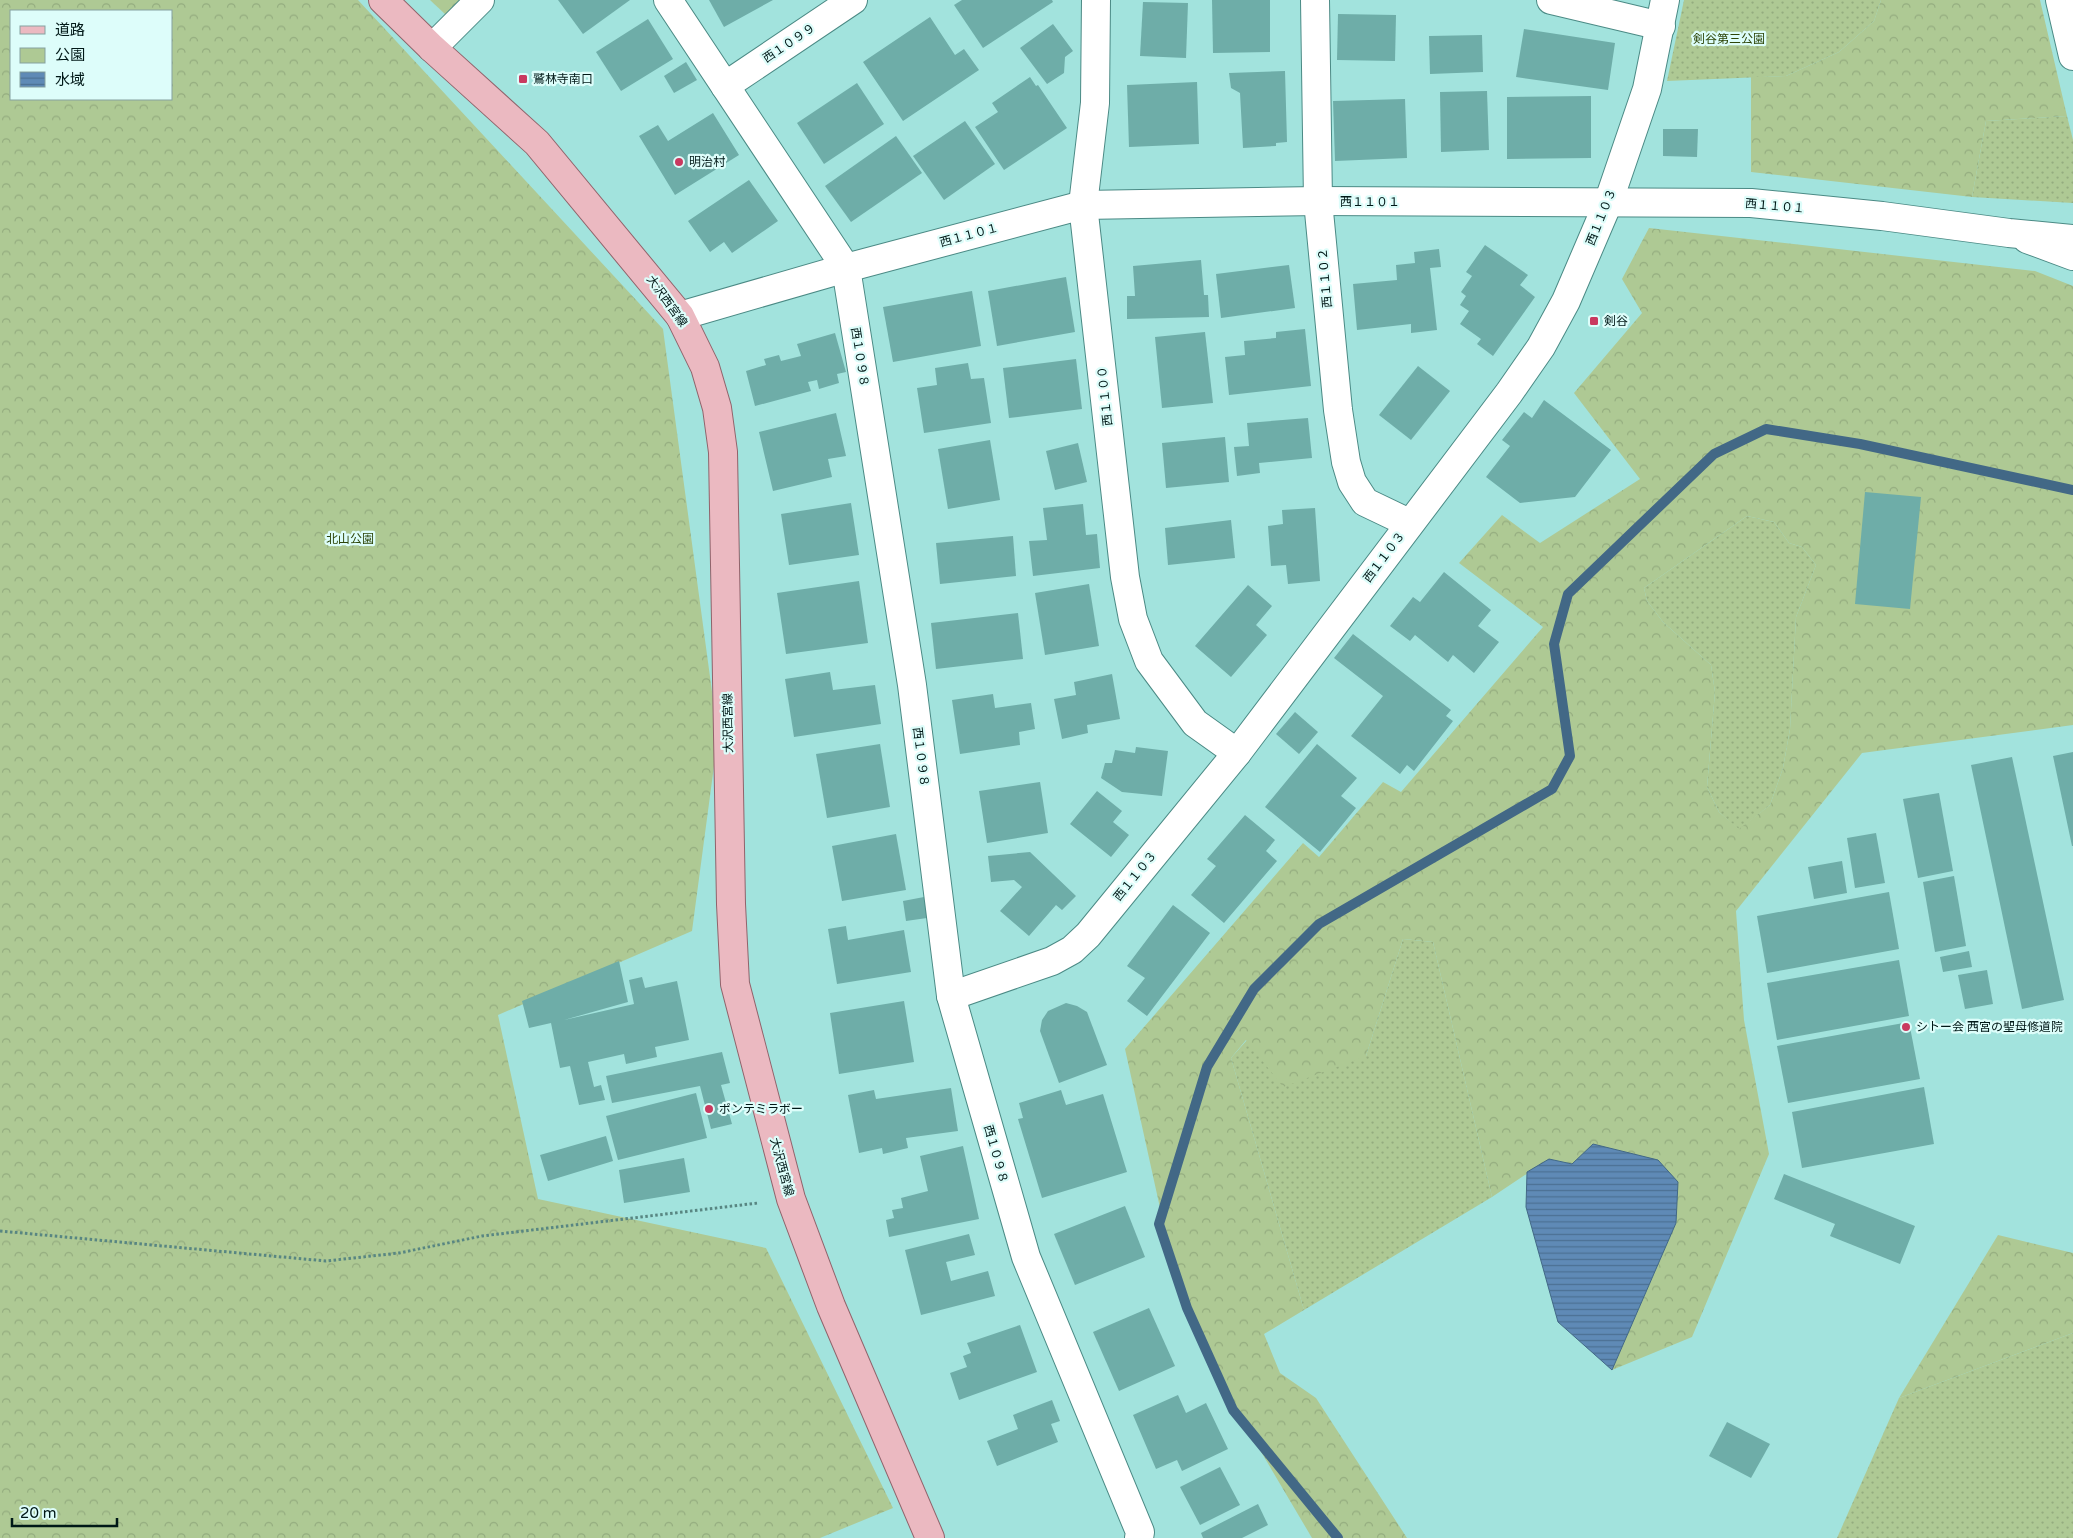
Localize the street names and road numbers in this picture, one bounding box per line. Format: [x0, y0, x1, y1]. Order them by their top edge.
street label: 西１０９９ [760, 20, 818, 66]
street label: 西１１０３ [1583, 187, 1619, 247]
street label: 西１１０１ [1340, 195, 1400, 209]
street label: 西１１０１ [1744, 196, 1806, 216]
street label: 西１１０１ [938, 220, 1000, 250]
street label: 西１１０２ [1315, 247, 1335, 309]
street label: 大沢西宮線 [644, 273, 690, 329]
street label: 西１０９８ [848, 326, 872, 388]
street label: 西１１００ [1095, 365, 1115, 427]
street label: 西１１０３ [1360, 529, 1408, 585]
street label: 大沢西宮線 [720, 693, 736, 753]
street label: 西１０９８ [910, 726, 932, 788]
street label: 西１１０３ [1111, 848, 1159, 904]
street label: 西１０９８ [981, 1123, 1011, 1185]
street label: 大沢西宮線 [767, 1136, 797, 1198]

